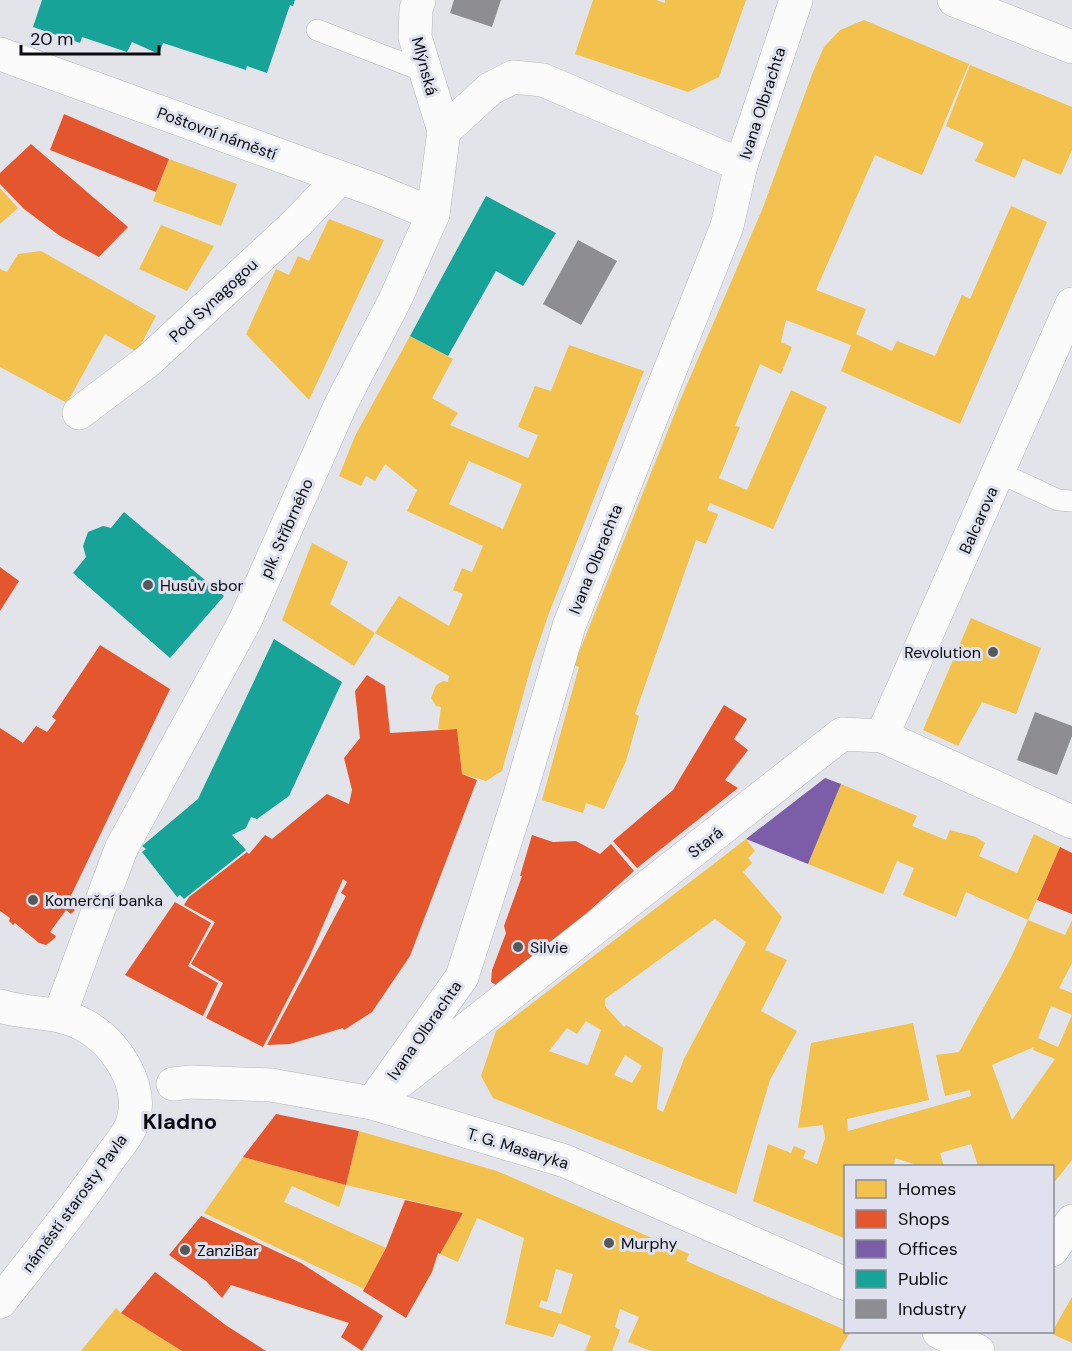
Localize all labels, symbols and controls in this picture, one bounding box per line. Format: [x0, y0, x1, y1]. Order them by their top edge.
scale bar [21, 18, 159, 56]
text: 20 m [30, 27, 73, 51]
street label: Mlýnská [407, 35, 442, 98]
street label: Ivana Olbrachta [734, 44, 790, 162]
street label: Poštovní náměstí [154, 102, 280, 165]
street label: Pod Synagogou [165, 254, 262, 347]
street label: plk. Stříbrného [255, 475, 318, 581]
street label: Balcarova [954, 483, 1003, 557]
street label: Ivana Olbrachta [564, 501, 627, 617]
place label: Husův sbor [160, 575, 243, 596]
marker: Husův sbor [141, 578, 155, 592]
place label: Revolution [904, 642, 981, 663]
marker: Revolution [986, 645, 1000, 659]
street label: Stará [684, 822, 727, 863]
place label: Komerční banka [45, 890, 163, 911]
marker: Komerční banka [26, 893, 40, 907]
place label: Silvie [530, 937, 568, 958]
marker: Silvie [511, 940, 525, 954]
street label: Ivana Olbrachta [382, 977, 466, 1084]
district label: Kladno [143, 1107, 217, 1136]
street label: T. G. Masaryka [465, 1123, 571, 1174]
street label: náměstí starosty Pavla [17, 1130, 132, 1277]
legend [844, 1165, 1054, 1333]
text: Homes [898, 1177, 956, 1201]
text: Shops [898, 1207, 950, 1231]
place label: Murphy [621, 1233, 678, 1254]
marker: Murphy [602, 1236, 616, 1250]
text: Offices [898, 1237, 958, 1261]
place label: ZanziBar [197, 1240, 259, 1261]
marker: ZanziBar [178, 1243, 192, 1257]
text: Public [898, 1267, 949, 1291]
text: Industry [898, 1297, 967, 1321]

